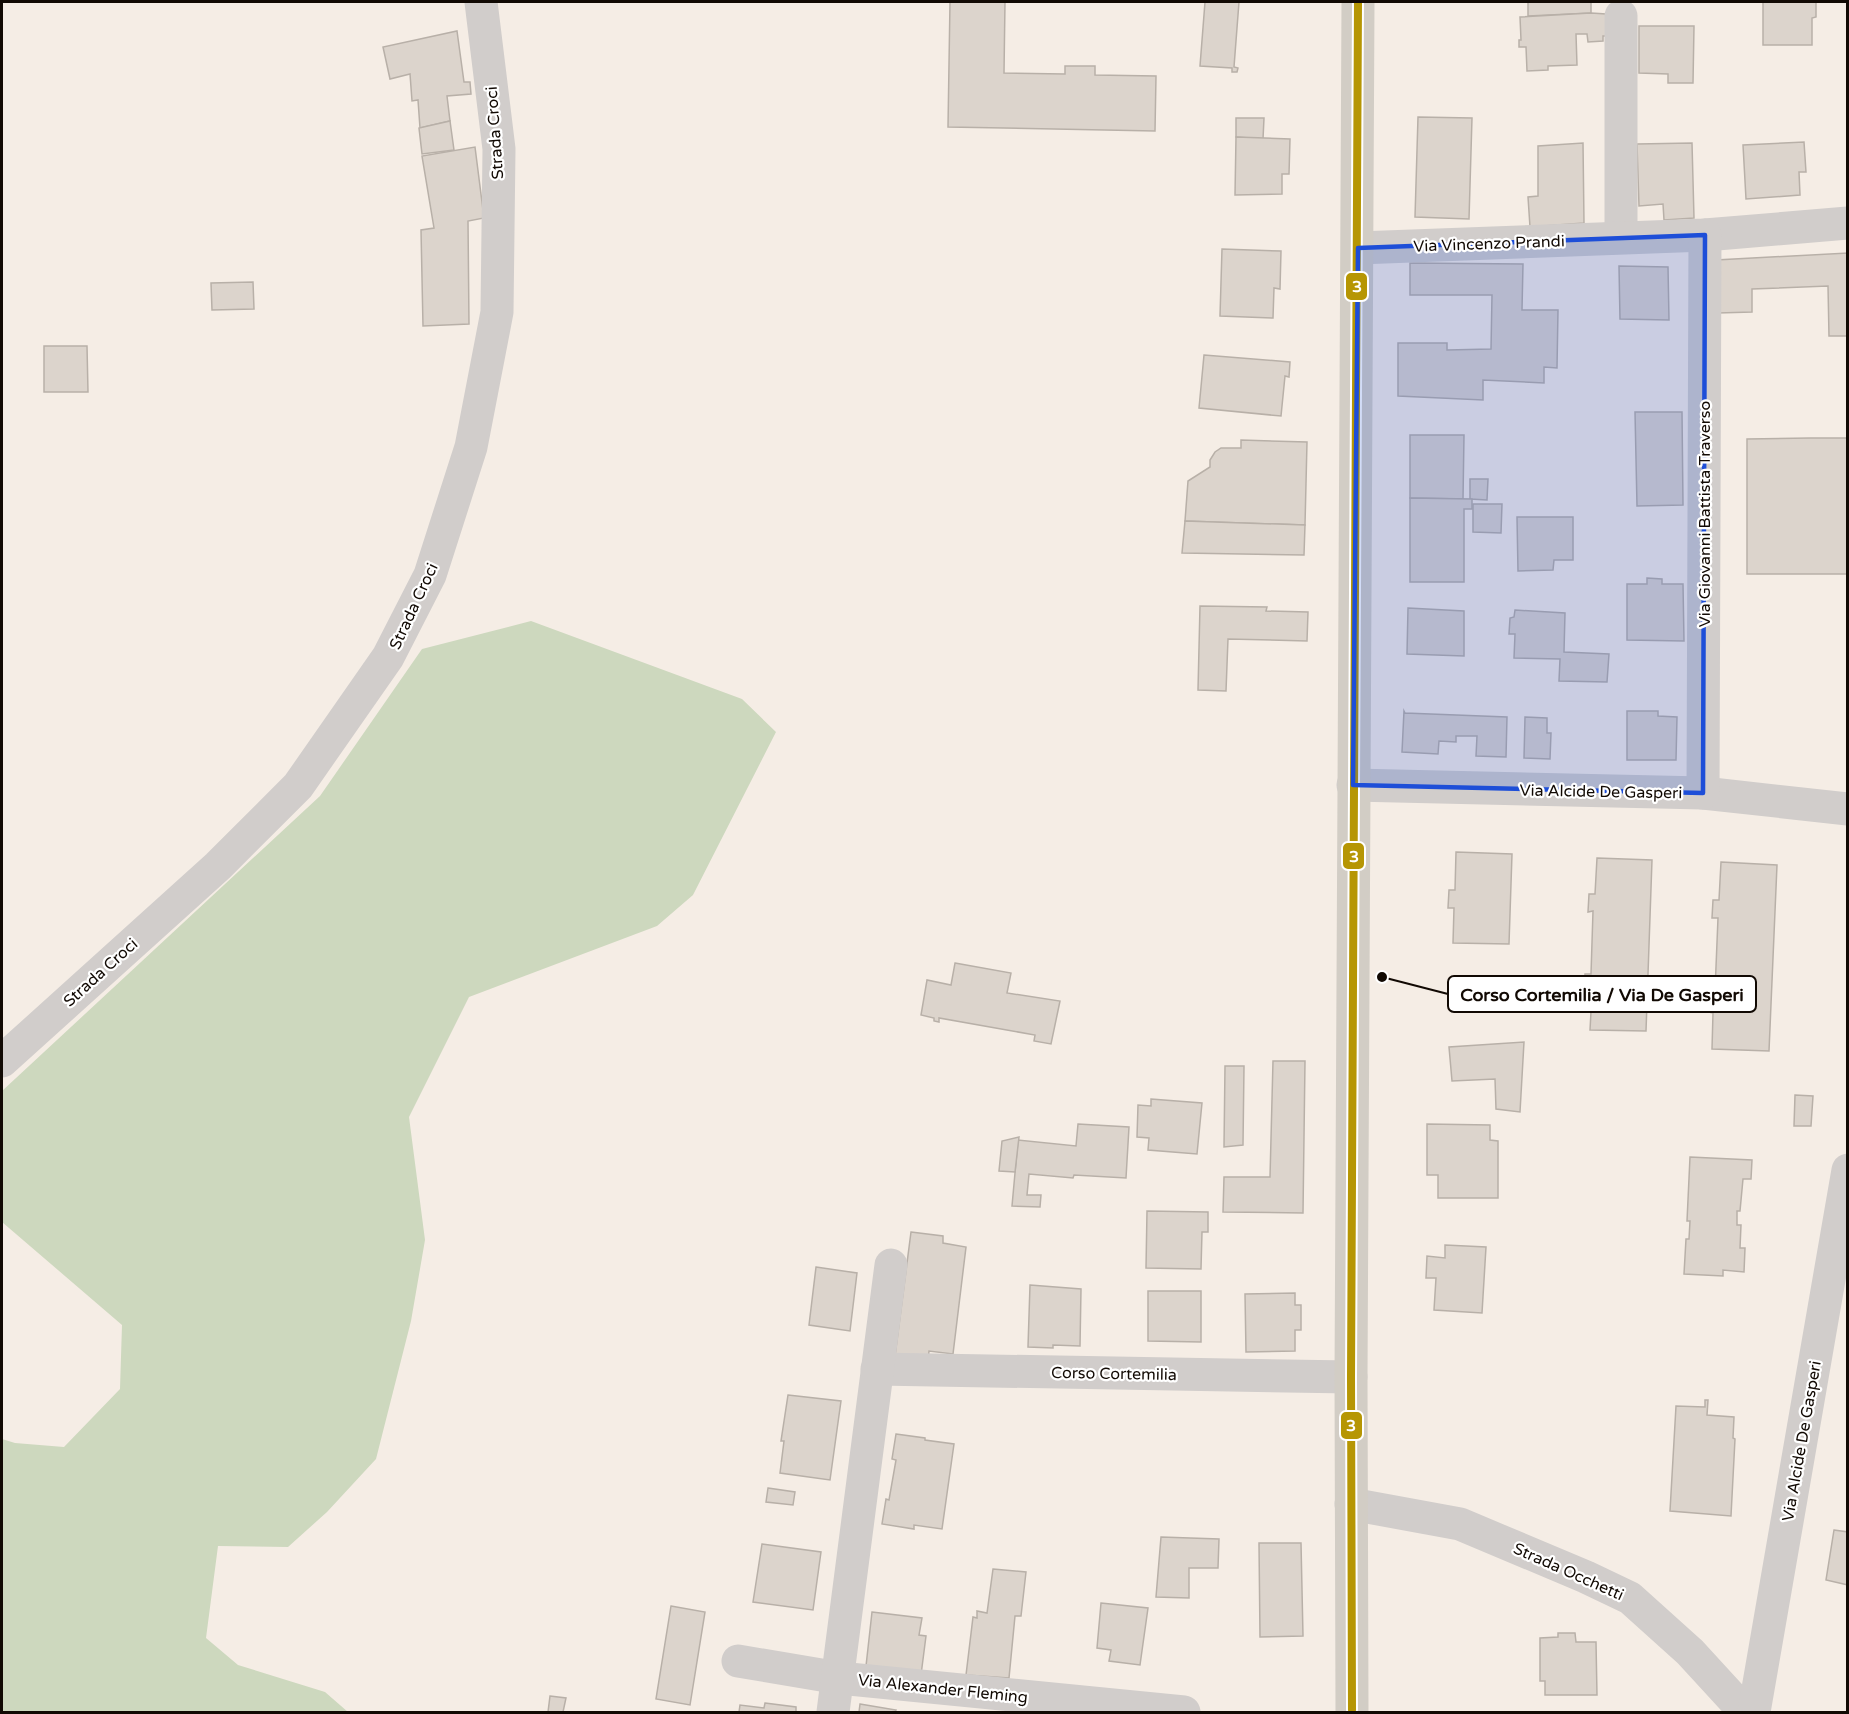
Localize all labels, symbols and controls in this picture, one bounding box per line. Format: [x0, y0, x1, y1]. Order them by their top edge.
street label: Strada Croci [482, 86, 508, 180]
street label: Via Vincenzo Prandi [1413, 231, 1565, 257]
line badge: 3 [1345, 272, 1368, 301]
text: 3 [1352, 277, 1362, 297]
street label: Via Giovanni Battista Traverso [1695, 401, 1715, 627]
street label: Strada Croci [385, 560, 443, 653]
street label: Via Alcide De Gasperi [1519, 781, 1683, 803]
line badge: 3 [1342, 842, 1365, 870]
text: 3 [1349, 847, 1359, 867]
street label: Strada Croci [59, 934, 142, 1011]
callout: Corso Cortemilia / Via De Gasperi [1448, 976, 1756, 1012]
text: Corso Cortemilia / Via De Gasperi [1460, 984, 1744, 1006]
street label: Via Alcide De Gasperi [1778, 1359, 1826, 1523]
street label: Corso Cortemilia [1051, 1363, 1177, 1385]
line badge: 3 [1340, 1411, 1363, 1440]
text: 3 [1346, 1416, 1356, 1436]
street label: Strada Occhetti [1510, 1539, 1627, 1605]
street label: Via Alexander Fleming [857, 1670, 1029, 1708]

